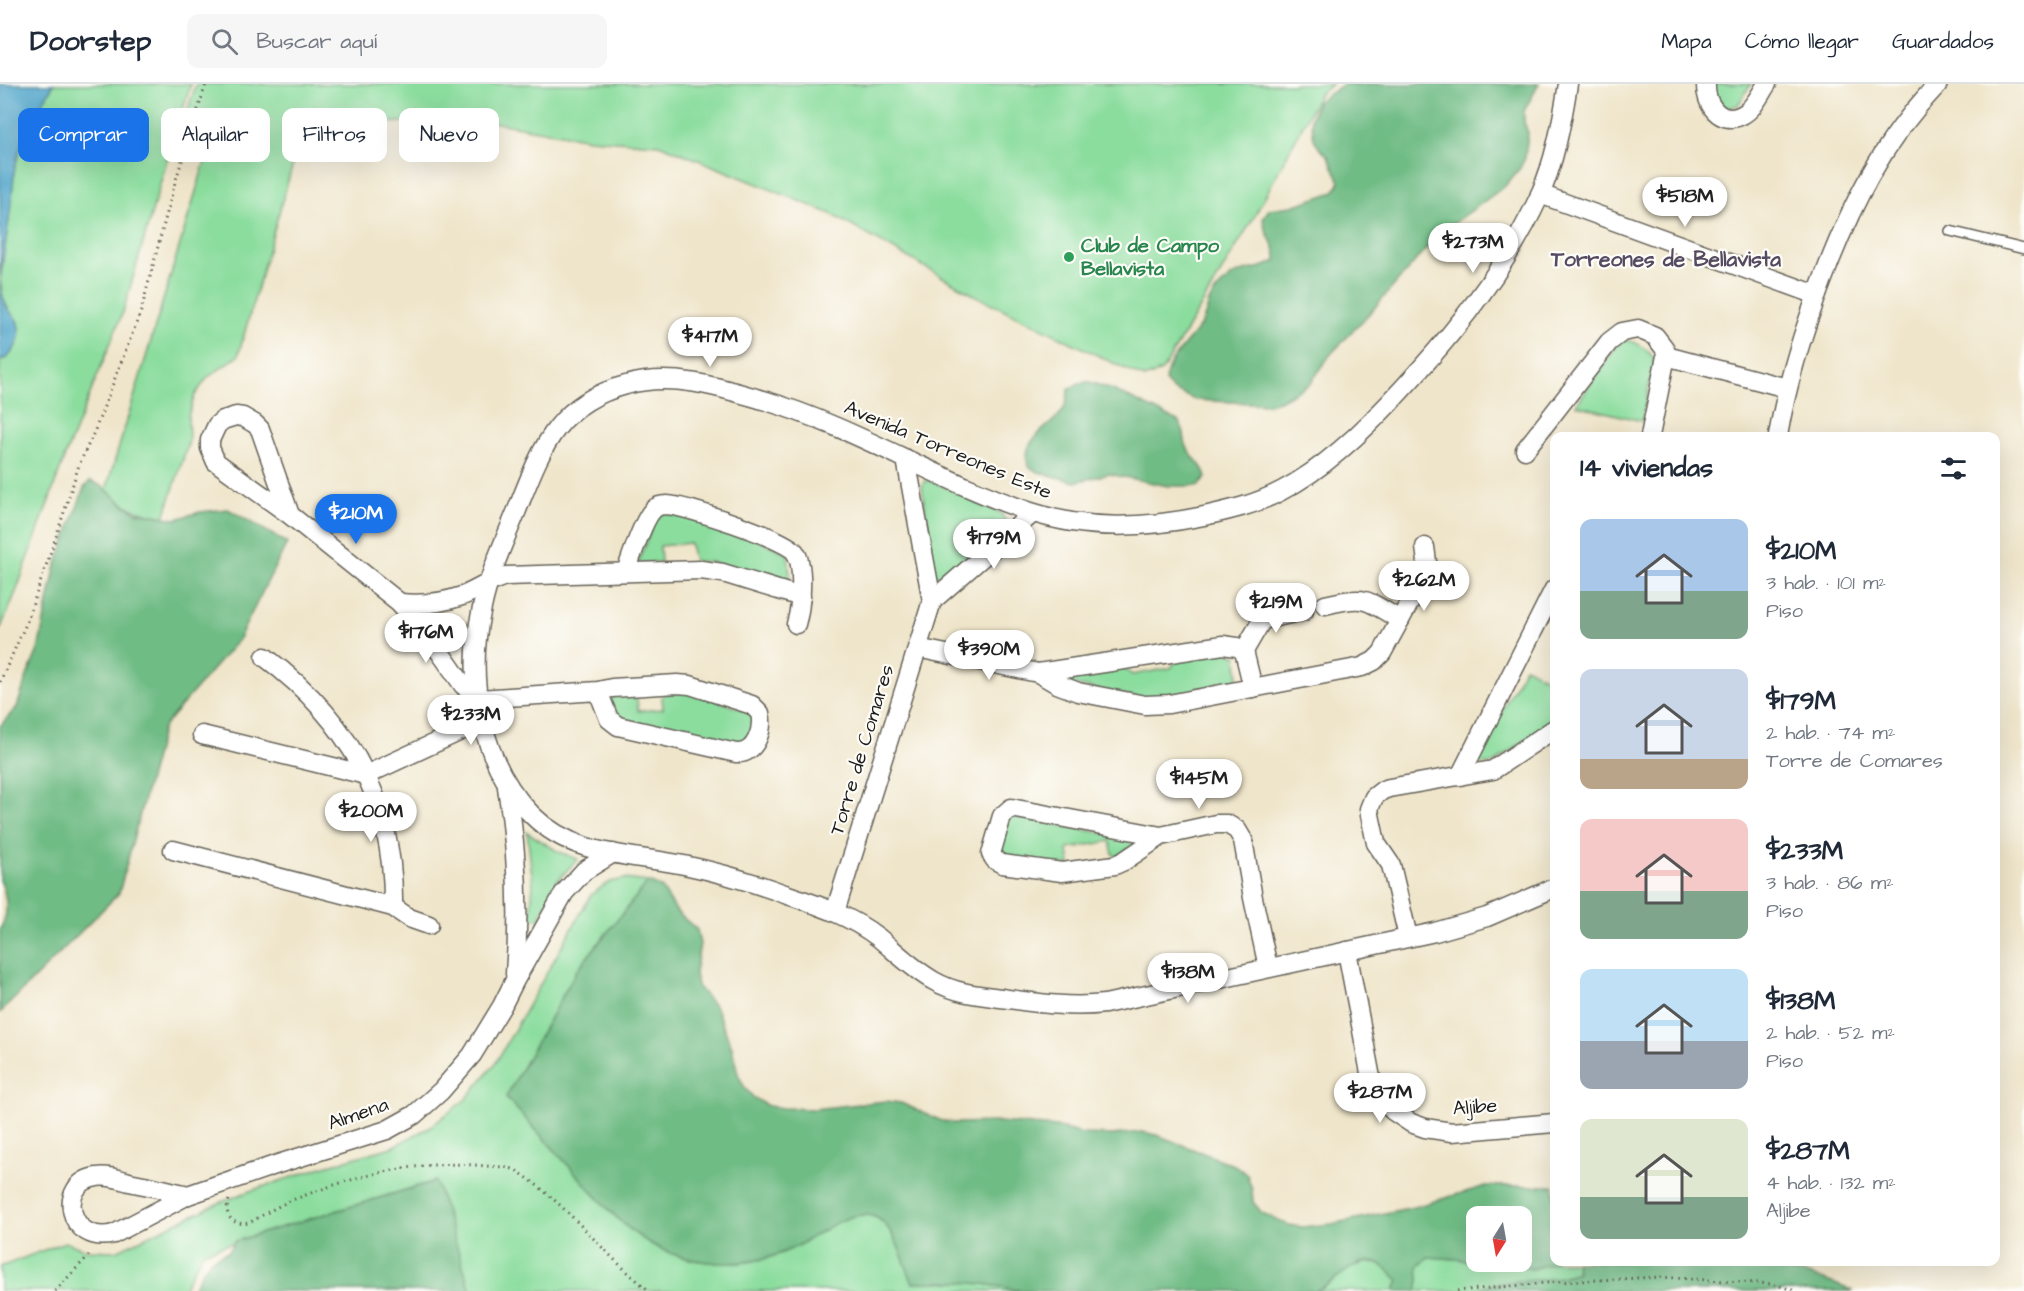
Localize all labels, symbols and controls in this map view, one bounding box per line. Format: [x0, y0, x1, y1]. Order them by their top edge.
search box [187, 14, 607, 68]
text: Doorstep [30, 22, 151, 61]
icon: search [208, 25, 241, 58]
text: Buscar aquí [256, 26, 377, 57]
text: Mapa [1661, 27, 1712, 56]
text: Cómo llegar [1745, 27, 1859, 56]
text: Guardados [1892, 27, 1994, 56]
chip: Comprar [18, 108, 149, 162]
chip: Alquilar [161, 108, 270, 162]
chip: Filtros [282, 108, 387, 162]
chip: Nuevo [399, 108, 499, 162]
pin: $518M [1643, 177, 1727, 228]
text: $518M [1656, 182, 1714, 210]
pin: $273M [1431, 223, 1515, 274]
text: $273M [1442, 228, 1504, 256]
place label: Club de Campo Bellavista [1081, 232, 1220, 283]
district label: Torreones de Bellavista [1550, 245, 1781, 274]
marker: Club de Campo Bellavista [1062, 250, 1076, 264]
pin: $417M [668, 317, 752, 368]
text: $417M [682, 322, 738, 350]
street label: Avenida Torreones Este [840, 394, 1056, 507]
text: 14 viviendas [1580, 450, 1713, 486]
icon: filters [1937, 452, 1970, 485]
pin: $210M [314, 494, 398, 545]
text: $210M [329, 499, 383, 527]
pin: $179M [952, 519, 1036, 570]
text: $179M [967, 524, 1021, 552]
text: $210M [1766, 533, 1837, 569]
icon: home [1628, 543, 1700, 615]
pin: $262M [1382, 561, 1466, 612]
text: $262M [1392, 566, 1456, 594]
text: 3 hab. · 101 m² [1766, 569, 1886, 597]
pin: $219M [1234, 583, 1318, 634]
text: $219M [1249, 588, 1303, 616]
text: Piso [1766, 597, 1803, 625]
pin: $176M [384, 613, 468, 664]
text: $176M [398, 618, 454, 646]
pin: $390M [947, 630, 1031, 681]
text: $390M [958, 635, 1020, 663]
street label: Torre de Comares [823, 661, 901, 839]
text: $179M [1766, 683, 1836, 719]
icon: home [1628, 693, 1700, 765]
pin: $233M [429, 695, 513, 746]
text: $233M [441, 700, 501, 728]
text: 2 hab. · 74 m² [1766, 719, 1895, 747]
text: Torre de Comares [1766, 747, 1943, 775]
pin: $145M [1157, 759, 1241, 810]
text: $145M [1170, 764, 1228, 792]
pin: $200M [329, 792, 413, 843]
text: $200M [339, 797, 403, 825]
text: $233M [1766, 833, 1843, 869]
icon: home [1628, 843, 1700, 915]
text: 3 hab. · 86 m² [1766, 869, 1894, 897]
text: Piso [1766, 897, 1803, 925]
pin: $138M [1146, 953, 1230, 1004]
text: $138M [1161, 958, 1215, 986]
text: $138M [1766, 983, 1835, 1019]
icon: home [1628, 993, 1700, 1065]
text: 2 hab. · 52 m² [1766, 1019, 1895, 1047]
text: Piso [1766, 1047, 1803, 1075]
pin: $287M [1338, 1073, 1422, 1124]
text: $287M [1348, 1078, 1412, 1106]
street label: Almena [324, 1091, 392, 1137]
street label: Aljibe [1452, 1091, 1498, 1123]
text: $287M [1766, 1133, 1850, 1169]
icon: home [1628, 1143, 1700, 1215]
text: 4 hab. · 132 m² [1766, 1169, 1896, 1197]
text: Aljibe [1766, 1197, 1811, 1225]
north arrow [1466, 1206, 1532, 1272]
map controls [1466, 1206, 1532, 1272]

